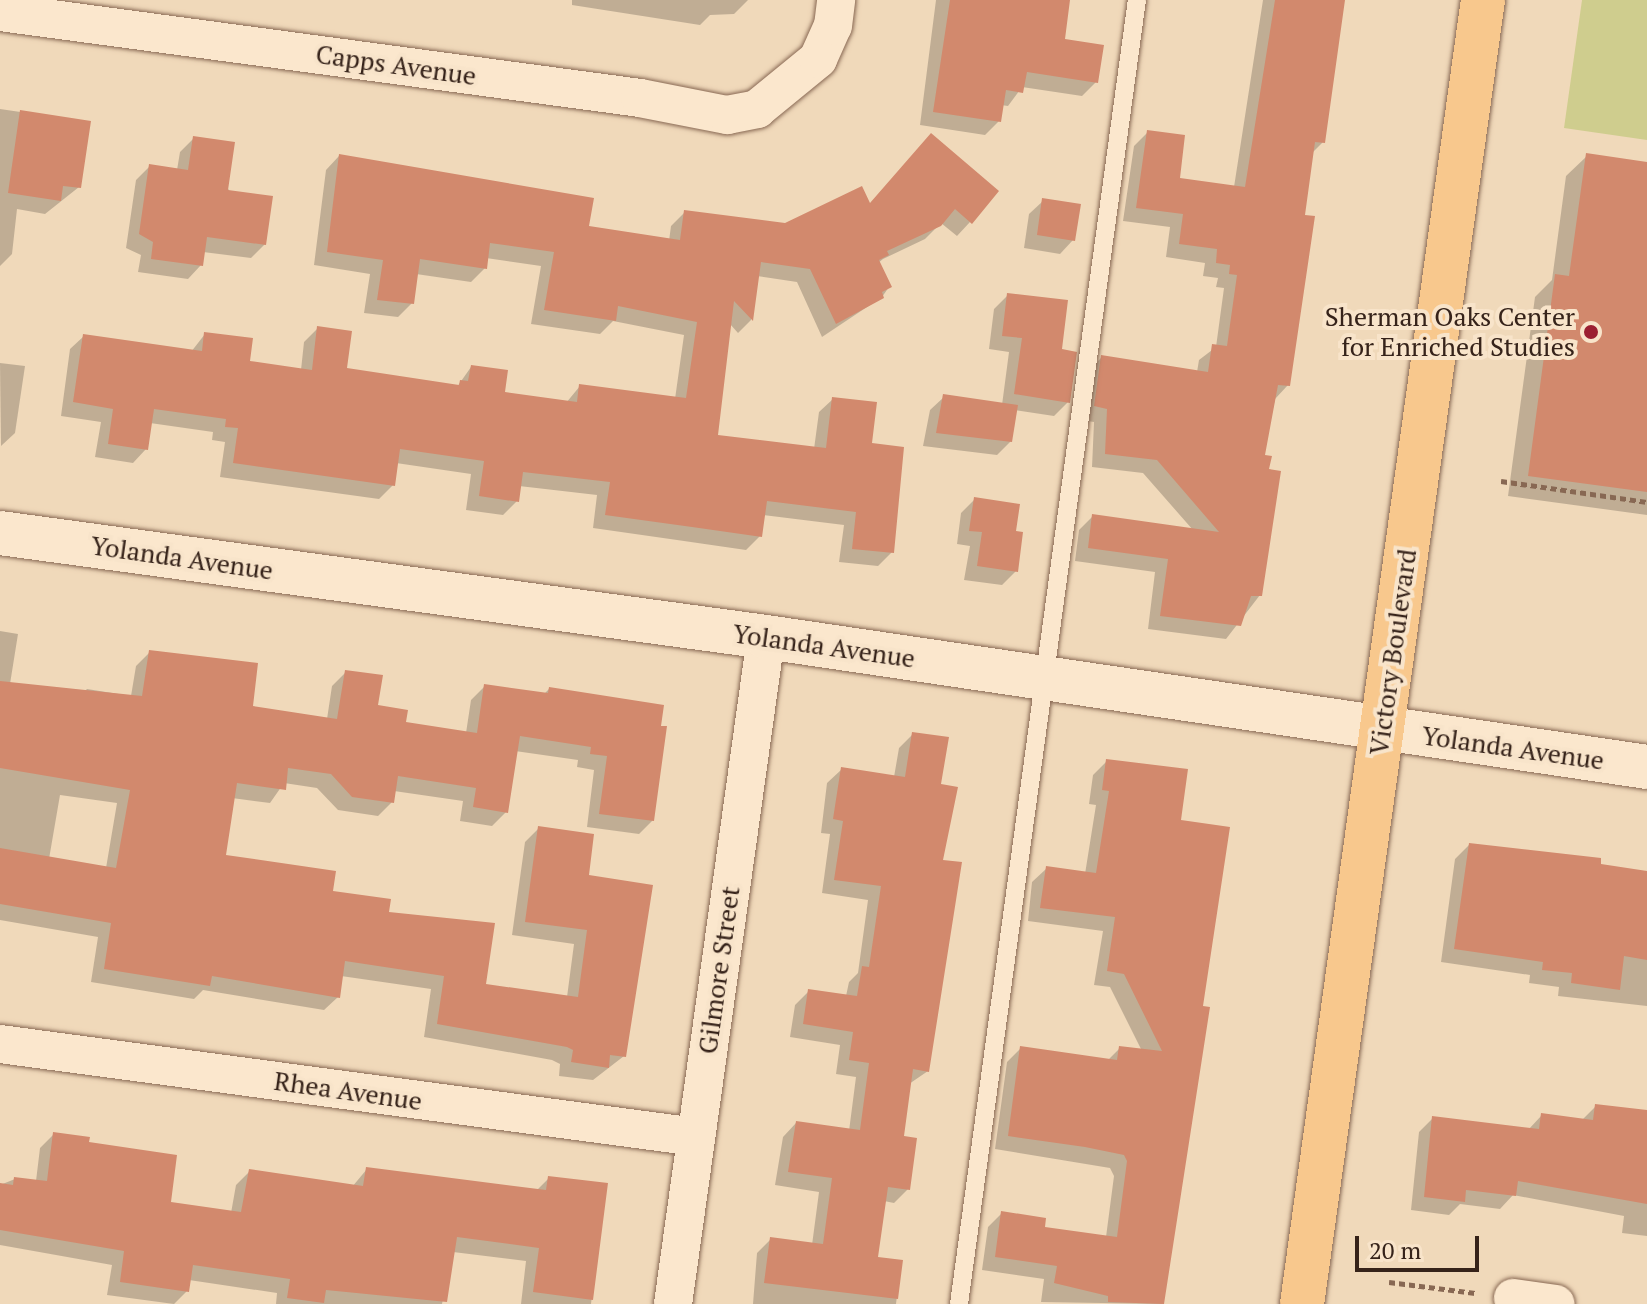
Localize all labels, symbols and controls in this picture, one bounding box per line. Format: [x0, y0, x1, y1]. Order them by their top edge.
street label: Capps Avenue [314, 38, 478, 92]
place label: Sherman Oaks Center for Enriched Studies [1325, 301, 1575, 362]
marker: Sherman Oaks Center for Enriched Studies [1582, 323, 1600, 341]
street label: Yolanda Avenue [89, 530, 275, 586]
street label: Victory Boulevard [1363, 547, 1423, 757]
street label: Yolanda Avenue [731, 618, 917, 674]
street label: Yolanda Avenue [1420, 720, 1606, 776]
street label: Gilmore Street [692, 884, 746, 1056]
street label: Rhea Avenue [272, 1065, 424, 1117]
scale bar [1359, 1220, 1483, 1270]
text: 20 m [1369, 1234, 1421, 1266]

